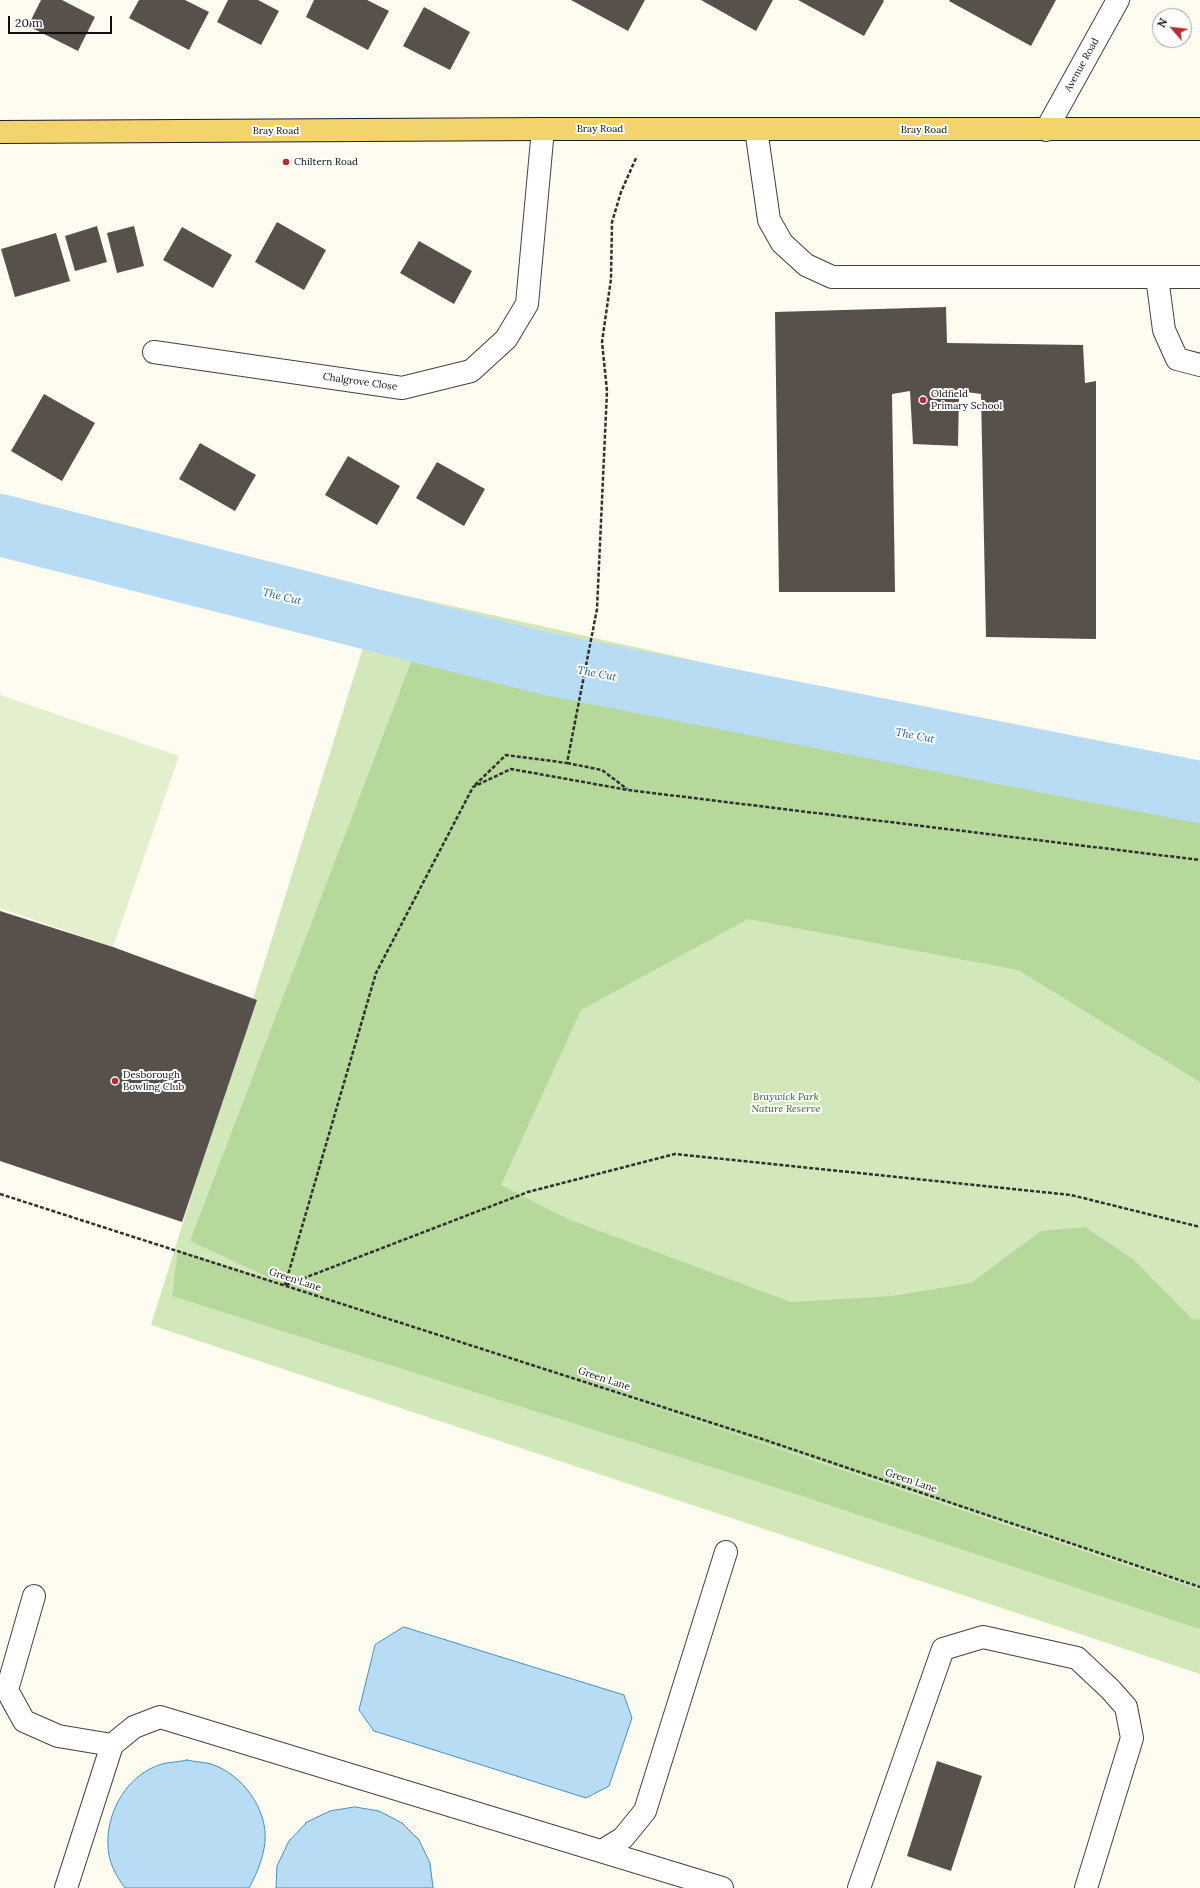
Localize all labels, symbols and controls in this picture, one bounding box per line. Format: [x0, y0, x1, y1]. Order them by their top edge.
scale bar [10, 8, 114, 34]
north arrow [1152, 8, 1192, 48]
text: 20 m [15, 15, 43, 30]
text: N [1154, 16, 1170, 30]
street label: Avenue Road [1062, 36, 1102, 94]
street label: Bray Road [577, 123, 623, 135]
street label: Bray Road [901, 124, 947, 136]
street label: Bray Road [253, 125, 299, 137]
place label: Chiltern Road [294, 156, 358, 168]
marker: Chiltern Road [281, 157, 291, 167]
street label: Chalgrove Close [322, 371, 398, 393]
place label: Oldfield Primary School [931, 388, 1002, 412]
marker: Oldfield Primary School [918, 395, 928, 405]
water label: The Cut [261, 586, 303, 608]
water label: The Cut [576, 664, 618, 684]
water label: The Cut [894, 726, 936, 746]
place label: Desborough Bowling Club [123, 1069, 184, 1092]
marker: Desborough Bowling Club [110, 1076, 120, 1086]
park label: Braywick Park Nature Reserve [752, 1091, 820, 1114]
street label: Green Lane [267, 1266, 323, 1294]
street label: Green Lane [576, 1365, 632, 1393]
street label: Green Lane [884, 1467, 938, 1495]

